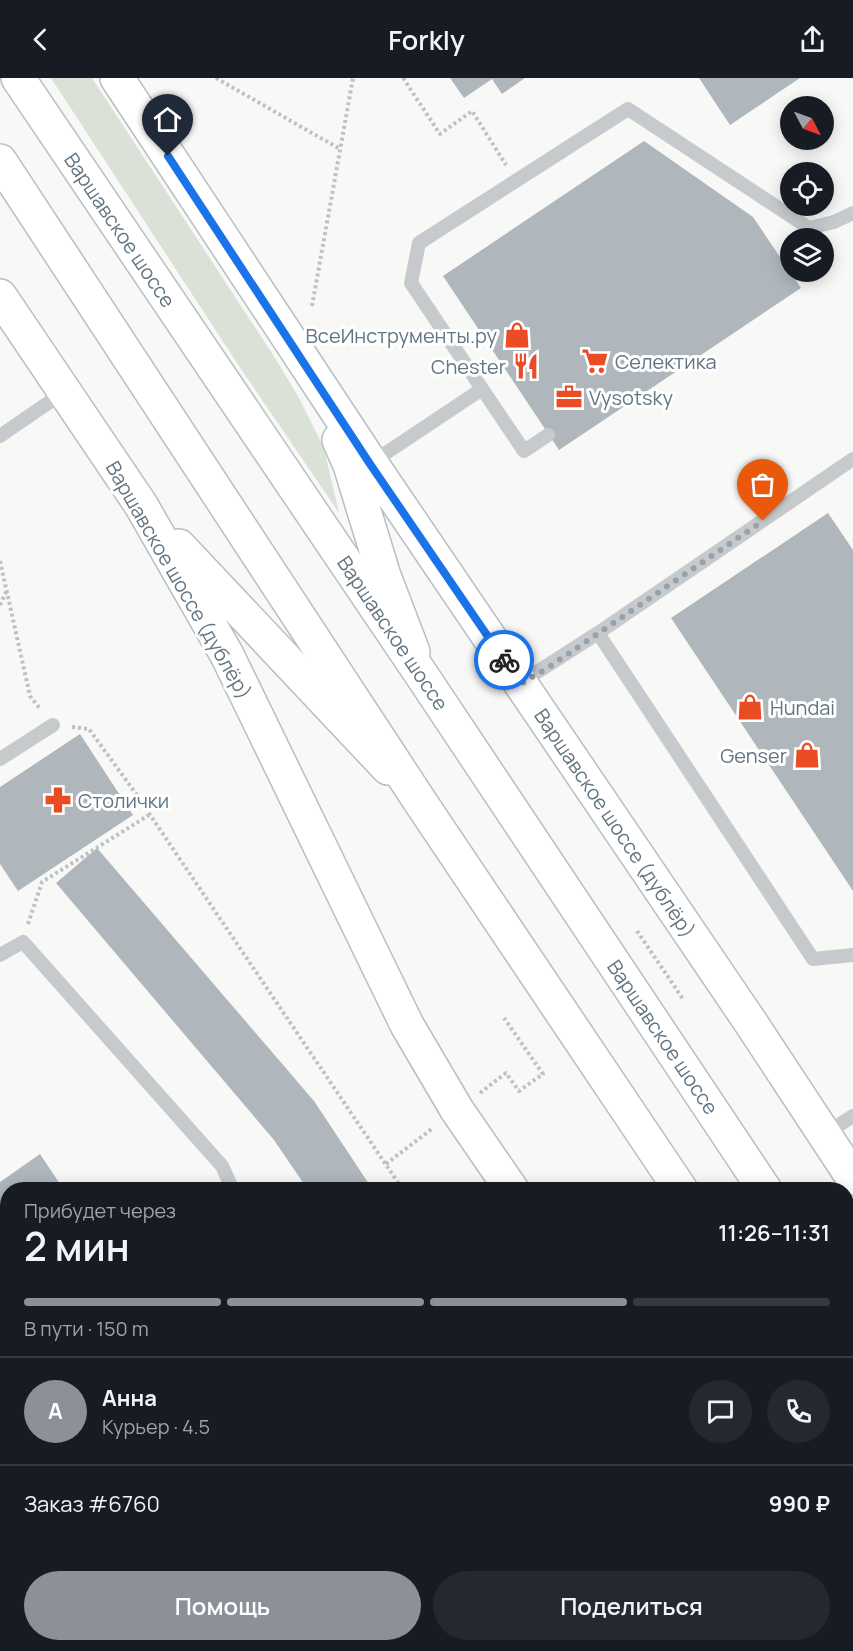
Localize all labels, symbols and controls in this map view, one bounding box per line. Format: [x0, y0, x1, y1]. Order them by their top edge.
text: Forkly [388, 21, 465, 58]
icon: back [24, 23, 57, 56]
icon: share [796, 23, 829, 56]
pin [142, 94, 193, 156]
north arrow [780, 96, 834, 150]
map controls [780, 96, 834, 282]
icon: home [151, 103, 184, 136]
street label: Варшавское шоссе [58, 147, 182, 313]
button: locate [780, 162, 834, 216]
button: layers [780, 228, 834, 282]
shop icon: ВсеИнструменты.ру [502, 320, 532, 350]
place label: ВсеИнструменты.ру [306, 322, 497, 349]
supermarket icon: Селектика [580, 346, 610, 376]
place label: Селектика [615, 348, 717, 375]
restaurant icon: Chester [511, 351, 541, 381]
place label: Chester [431, 353, 506, 380]
office icon: Vysotsky [554, 382, 584, 412]
place label: Vysotsky [589, 384, 673, 411]
street label: Варшавское шоссе (дублёр) [100, 456, 258, 704]
pin [737, 459, 788, 521]
icon: bag [746, 468, 779, 501]
street label: Варшавское шоссе [331, 550, 455, 716]
courier [474, 630, 534, 690]
icon: bike [488, 644, 521, 677]
shop icon: Hundai [735, 692, 765, 722]
place label: Hundai [770, 694, 835, 721]
street label: Варшавское шоссе (дублёр) [528, 703, 702, 943]
shop icon: Genser [792, 740, 822, 770]
place label: Genser [720, 742, 787, 769]
pharmacy icon: Столички [43, 785, 73, 815]
place label: Столички [78, 787, 169, 814]
street label: Варшавское шоссе [601, 954, 725, 1120]
text: Прибудет через [24, 1197, 176, 1224]
text: 11:26–11:31 [718, 1218, 830, 1248]
text: 2 мин [24, 1219, 130, 1273]
text: В пути · 150 m [24, 1315, 149, 1342]
button: chat [689, 1380, 752, 1443]
button: phone [767, 1380, 830, 1443]
text: Анна [102, 1383, 157, 1413]
text: А [48, 1396, 63, 1426]
text: Курьер · 4.5 [102, 1413, 210, 1440]
text: Заказ #6760 [24, 1489, 160, 1519]
text: 990 ₽ [769, 1489, 830, 1519]
button: Помощь [24, 1571, 421, 1640]
button: Поделиться [433, 1571, 830, 1640]

